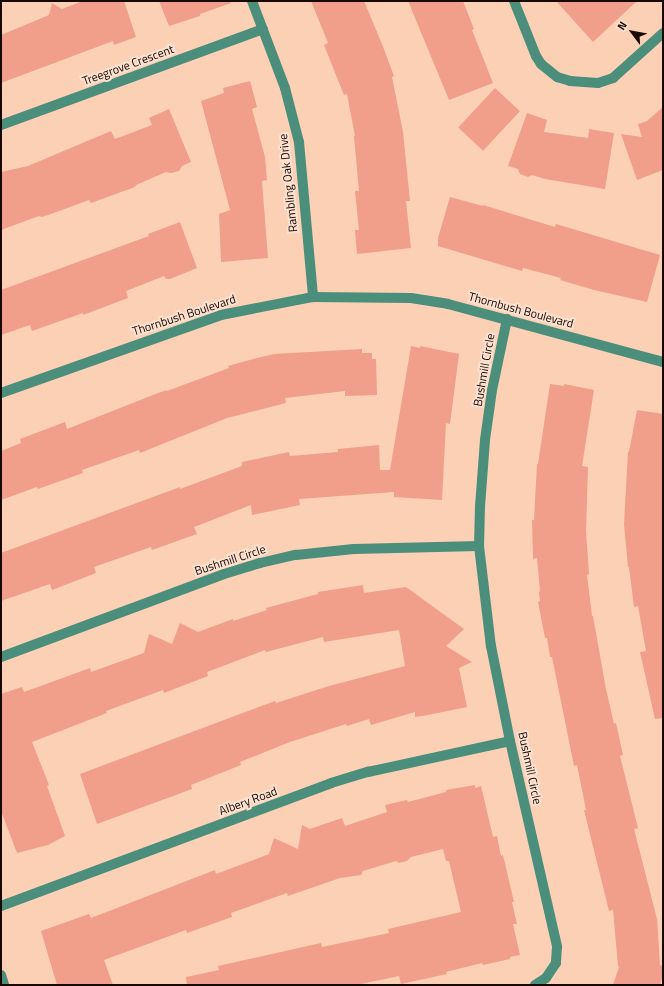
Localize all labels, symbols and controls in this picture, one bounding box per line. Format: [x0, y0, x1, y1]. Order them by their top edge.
north arrow [612, 12, 652, 52]
text: N [613, 18, 631, 33]
street label: Treegrove Crescent [80, 42, 176, 88]
street label: Rambling Oak Drive [276, 133, 300, 233]
street label: Thornbush Boulevard [467, 289, 575, 331]
street label: Thornbush Boulevard [130, 291, 238, 339]
street label: Bushmill Circle [470, 332, 498, 408]
street label: Bushmill Circle [193, 542, 267, 578]
street label: Bushmill Circle [515, 730, 545, 806]
street label: Albery Road [217, 784, 279, 818]

